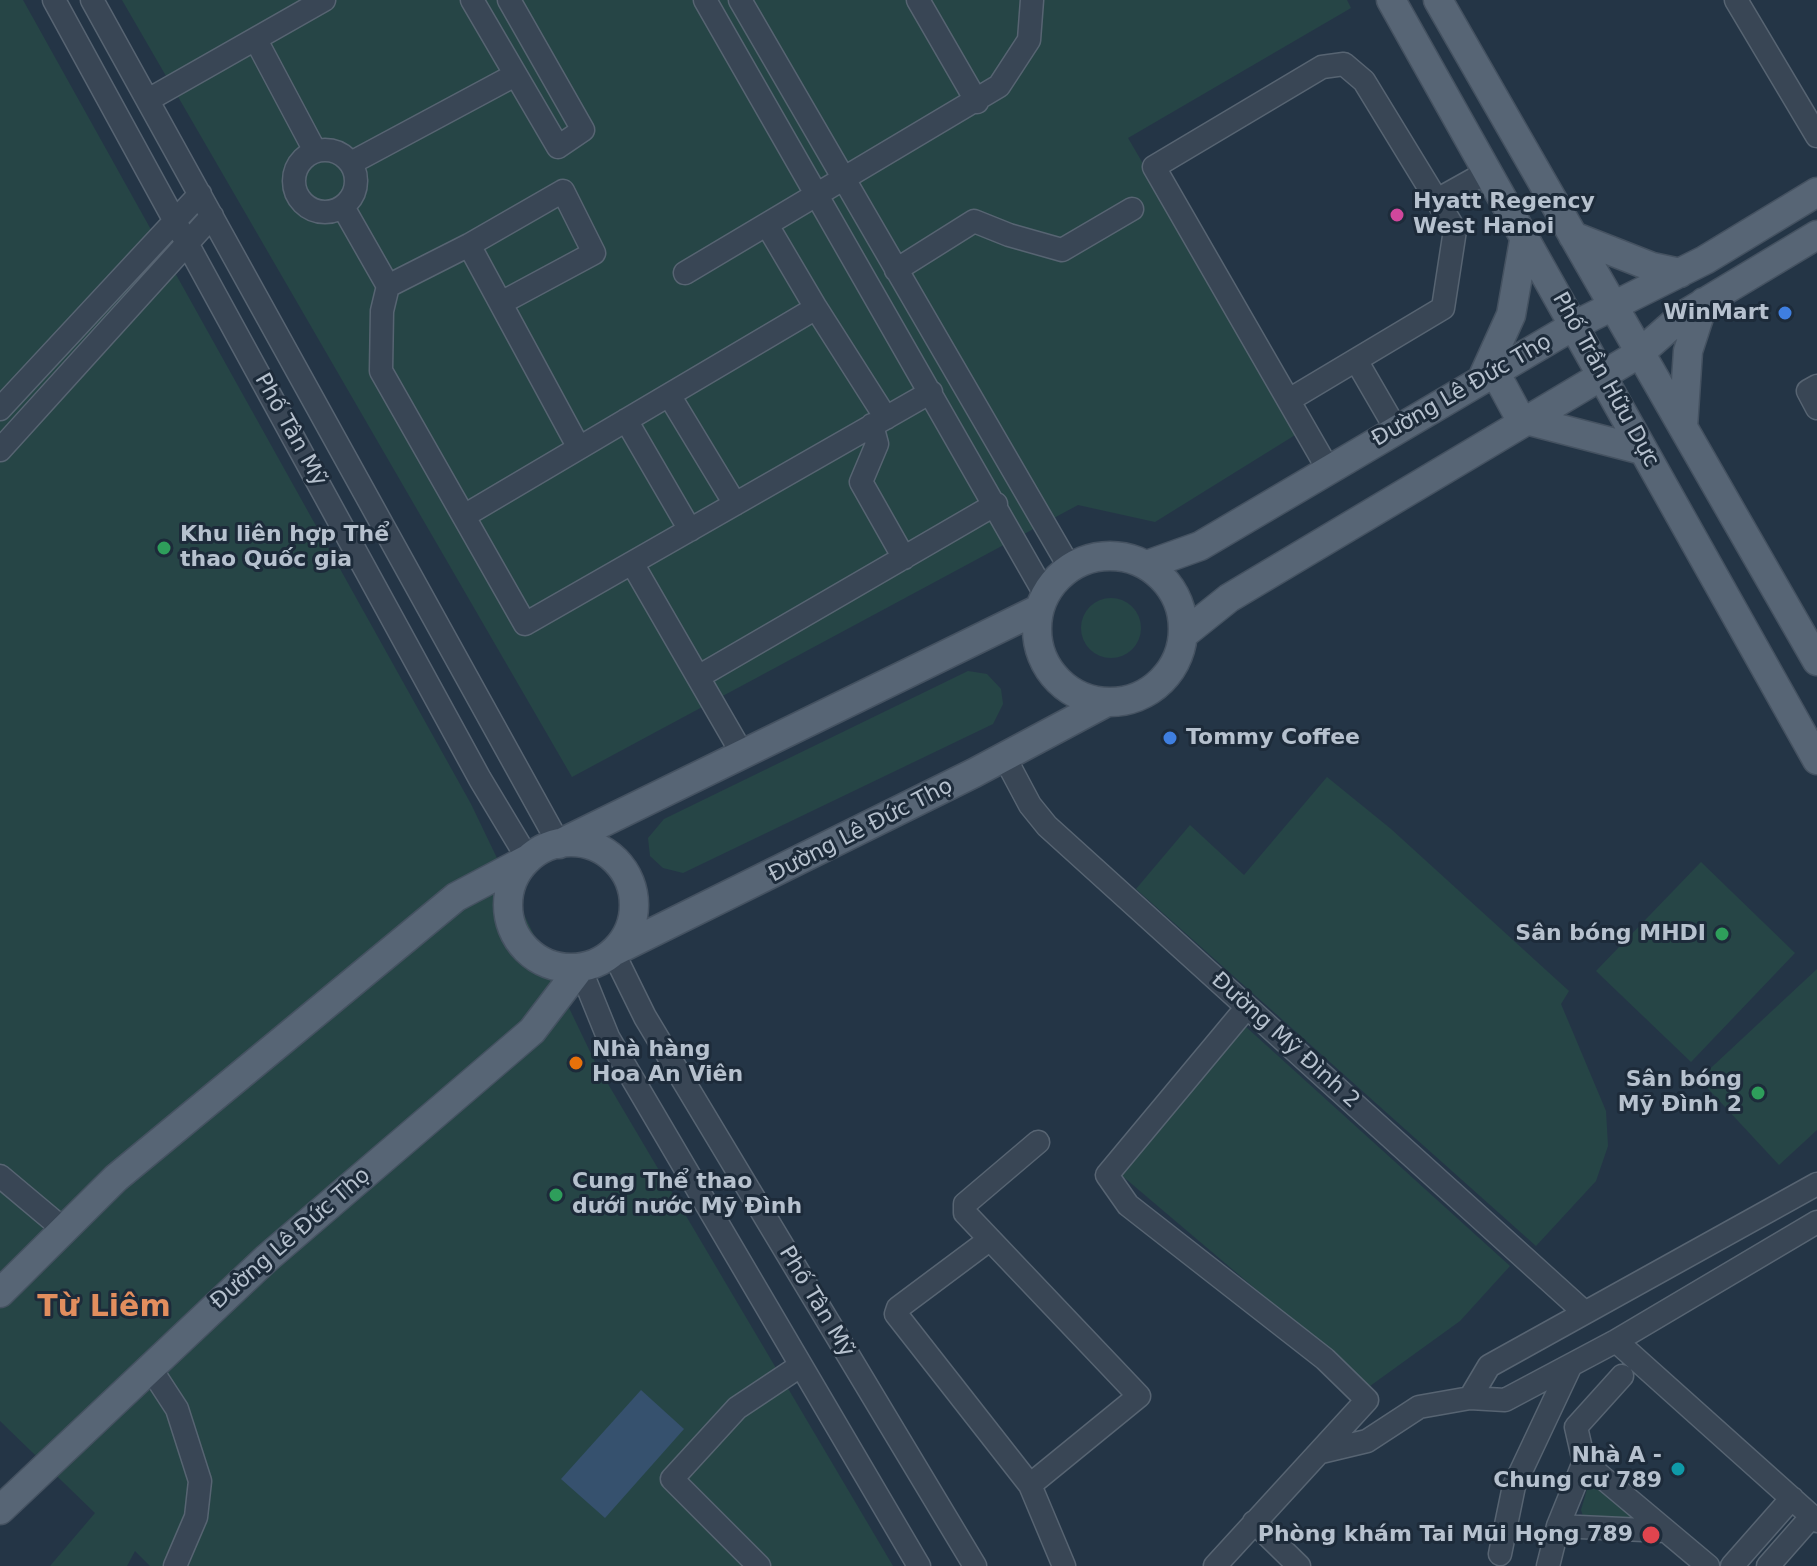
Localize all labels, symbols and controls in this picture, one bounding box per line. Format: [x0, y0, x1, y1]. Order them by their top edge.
place label: Hyatt Regency West Hanoi [1413, 189, 1595, 240]
marker: Hyatt Regency West Hanoi [1388, 206, 1406, 224]
street label: Phố Trần Hữu Dực [1546, 288, 1664, 472]
place label: WinMart [1663, 300, 1769, 326]
marker: WinMart [1776, 304, 1794, 322]
street label: Đường Lê Đức Thọ [1368, 329, 1556, 453]
street label: Phố Tân Mỹ [248, 369, 332, 491]
place label: Khu liên hợp Thể thao Quốc gia [180, 522, 389, 574]
marker: Khu liên hợp Thể thao Quốc gia [155, 539, 173, 557]
place label: Tommy Coffee [1186, 725, 1360, 751]
marker: Tommy Coffee [1161, 729, 1179, 747]
street label: Đường Lê Đức Thọ [765, 773, 957, 889]
place label: Sân bóng MHDI [1515, 921, 1706, 947]
marker: Sân bóng MHDI [1713, 925, 1731, 943]
street label: Đường Mỹ Đình 2 [1205, 967, 1365, 1115]
place label: Nhà hàng Hoa An Viên [592, 1037, 743, 1088]
marker: Nhà hàng Hoa An Viên [567, 1054, 585, 1072]
place label: Sân bóng Mỹ Đình 2 [1618, 1067, 1742, 1118]
marker: Sân bóng Mỹ Đình 2 [1749, 1084, 1767, 1102]
street label: Đường Lê Đức Thọ [206, 1163, 376, 1315]
place label: Cung Thể thao dưới nước Mỹ Đình [572, 1169, 802, 1220]
marker: Cung Thể thao dưới nước Mỹ Đình [547, 1186, 565, 1204]
street label: Phố Tân Mỹ [773, 1242, 859, 1362]
district label: Từ Liêm [37, 1290, 171, 1326]
place label: Nhà A - Chung cư 789 [1493, 1443, 1662, 1494]
marker: Nhà A - Chung cư 789 [1669, 1460, 1687, 1478]
place label: Phòng khám Tai Mũi Họng 789 [1258, 1522, 1633, 1548]
marker: Phòng khám Tai Mũi Họng 789 [1640, 1524, 1662, 1546]

